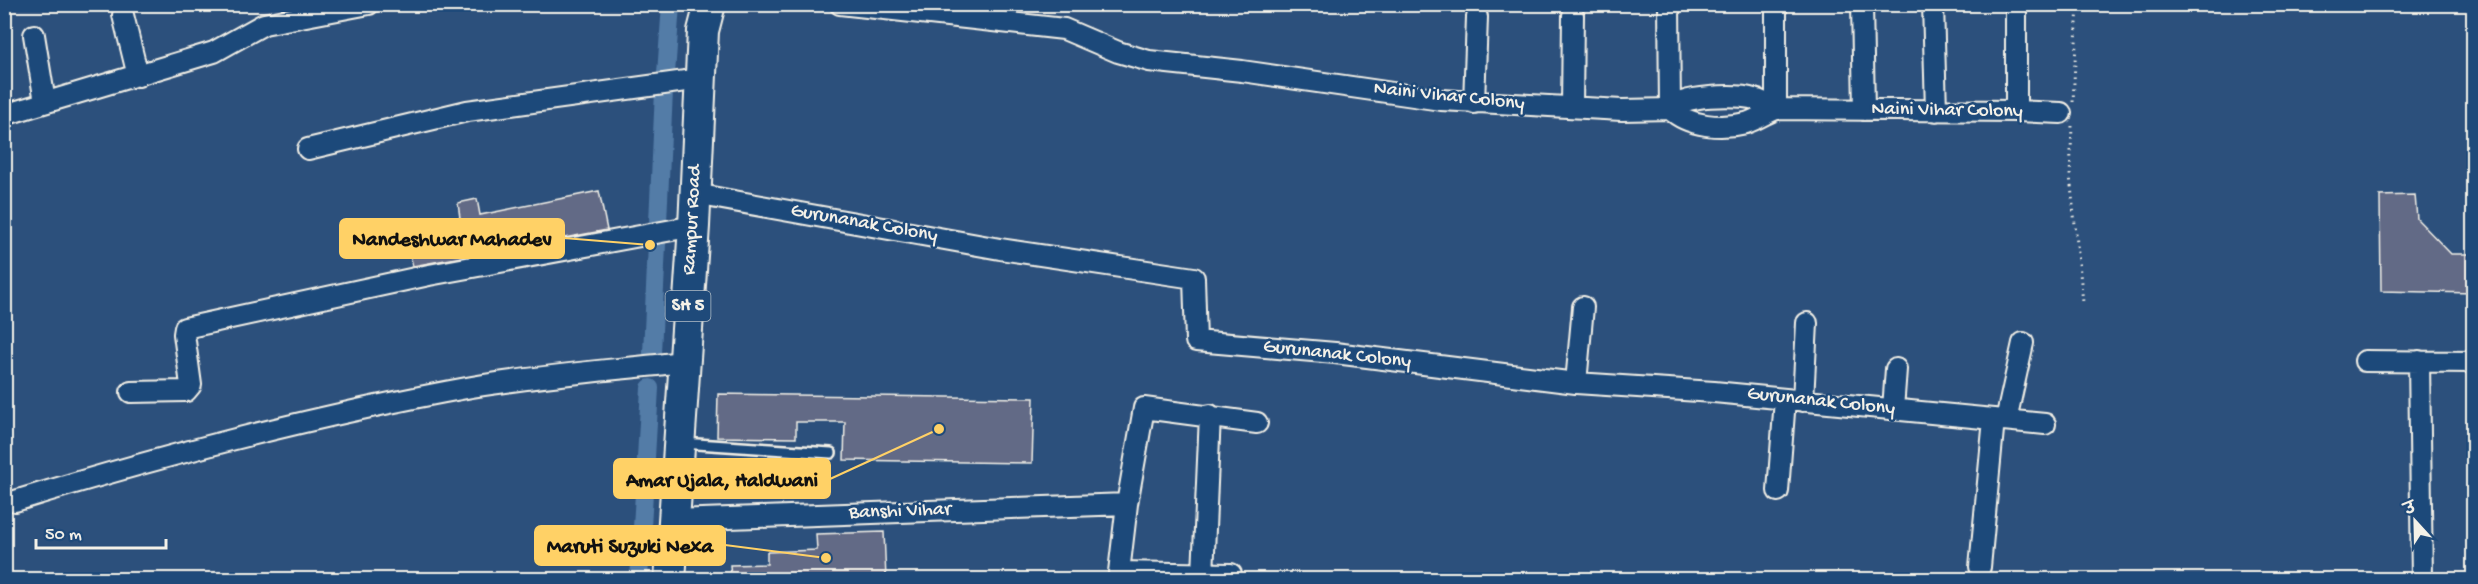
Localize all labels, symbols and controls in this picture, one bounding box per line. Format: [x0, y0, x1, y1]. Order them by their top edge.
street label: Naini Vihar Colony [1372, 78, 1526, 116]
street label: Naini Vihar Colony [1871, 98, 2023, 124]
street label: Rampur Road [679, 162, 707, 276]
street label: Gurunanak Colony [789, 200, 939, 248]
callout: Nandeshwar Mahadev [340, 219, 564, 258]
text: Nandeshwar Mahadev [352, 229, 552, 254]
road number: SH 5 [666, 291, 710, 321]
street label: Gurunanak Colony [1262, 336, 1412, 374]
street label: Gurunanak Colony [1746, 383, 1896, 421]
callout: Amar Ujala, Haldwani [614, 459, 830, 498]
text: Amar Ujala, Haldwani [625, 470, 818, 495]
north arrow [2385, 491, 2445, 551]
street label: Banshi Vihar [847, 499, 953, 525]
text: उ [2400, 499, 2420, 522]
scale bar [36, 512, 166, 550]
text: 50 m [45, 525, 82, 546]
callout: Maruti Suzuki Nexa [535, 526, 725, 565]
text: Maruti Suzuki Nexa [547, 536, 715, 561]

